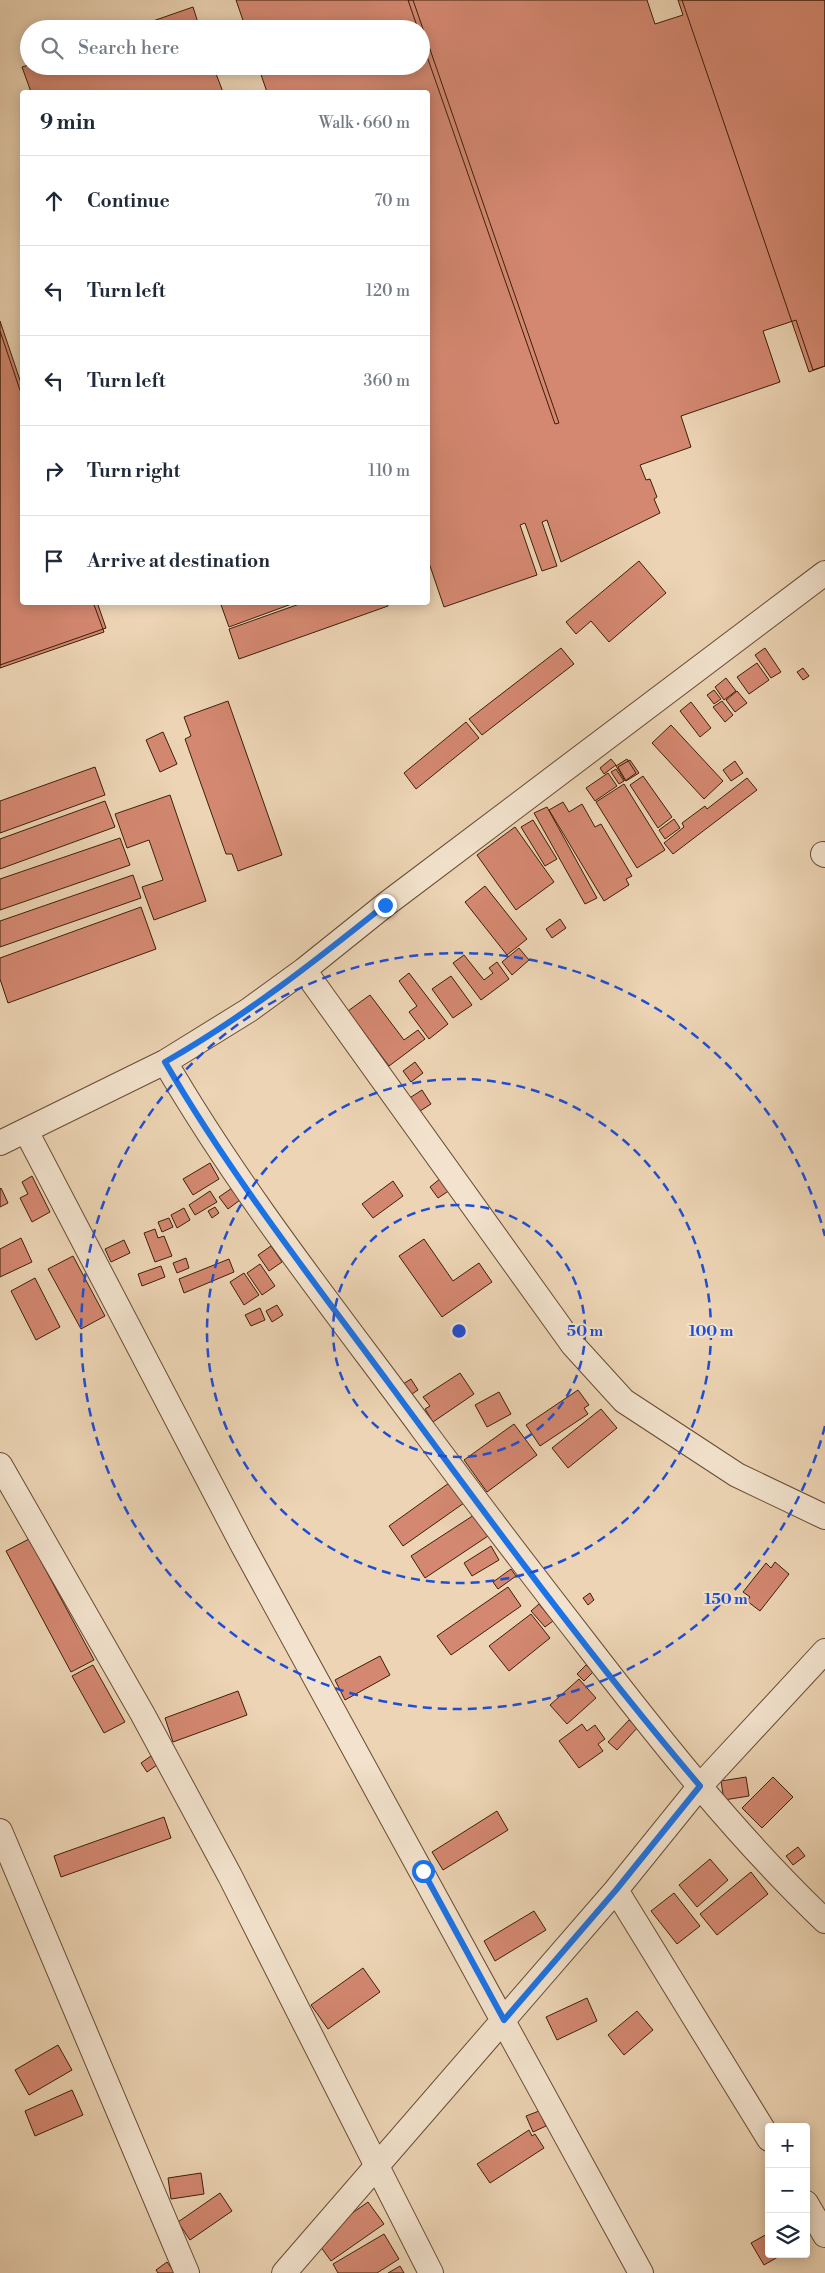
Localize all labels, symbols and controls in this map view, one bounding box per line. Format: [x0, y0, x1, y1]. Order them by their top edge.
search box [20, 20, 430, 75]
icon: search [38, 34, 66, 62]
text: Search here [78, 36, 179, 60]
text: 9 min [40, 110, 95, 136]
text: Walk · 660 m [319, 113, 410, 133]
icon: ahead [40, 187, 68, 215]
text: Continue [87, 189, 170, 213]
text: 70 m [374, 191, 410, 211]
icon: left [40, 277, 68, 305]
text: Turn left [87, 279, 166, 303]
text: 120 m [366, 281, 410, 301]
icon: left [40, 367, 68, 395]
text: Turn left [87, 369, 166, 393]
text: 360 m [364, 371, 410, 391]
icon: right [40, 457, 68, 485]
text: Turn right [87, 459, 180, 483]
text: 110 m [368, 461, 410, 481]
icon: arrive [40, 547, 68, 575]
text: Arrive at destination [87, 549, 270, 573]
route end [374, 894, 397, 917]
centre of rings [450, 1322, 468, 1340]
text: 50 m [567, 1322, 603, 1341]
text: 100 m [689, 1322, 734, 1341]
text: 150 m [704, 1590, 748, 1609]
route start [412, 1860, 435, 1883]
map controls [765, 2123, 810, 2258]
button: + [765, 2123, 810, 2168]
button: − [765, 2168, 810, 2213]
button: layers [765, 2213, 810, 2258]

